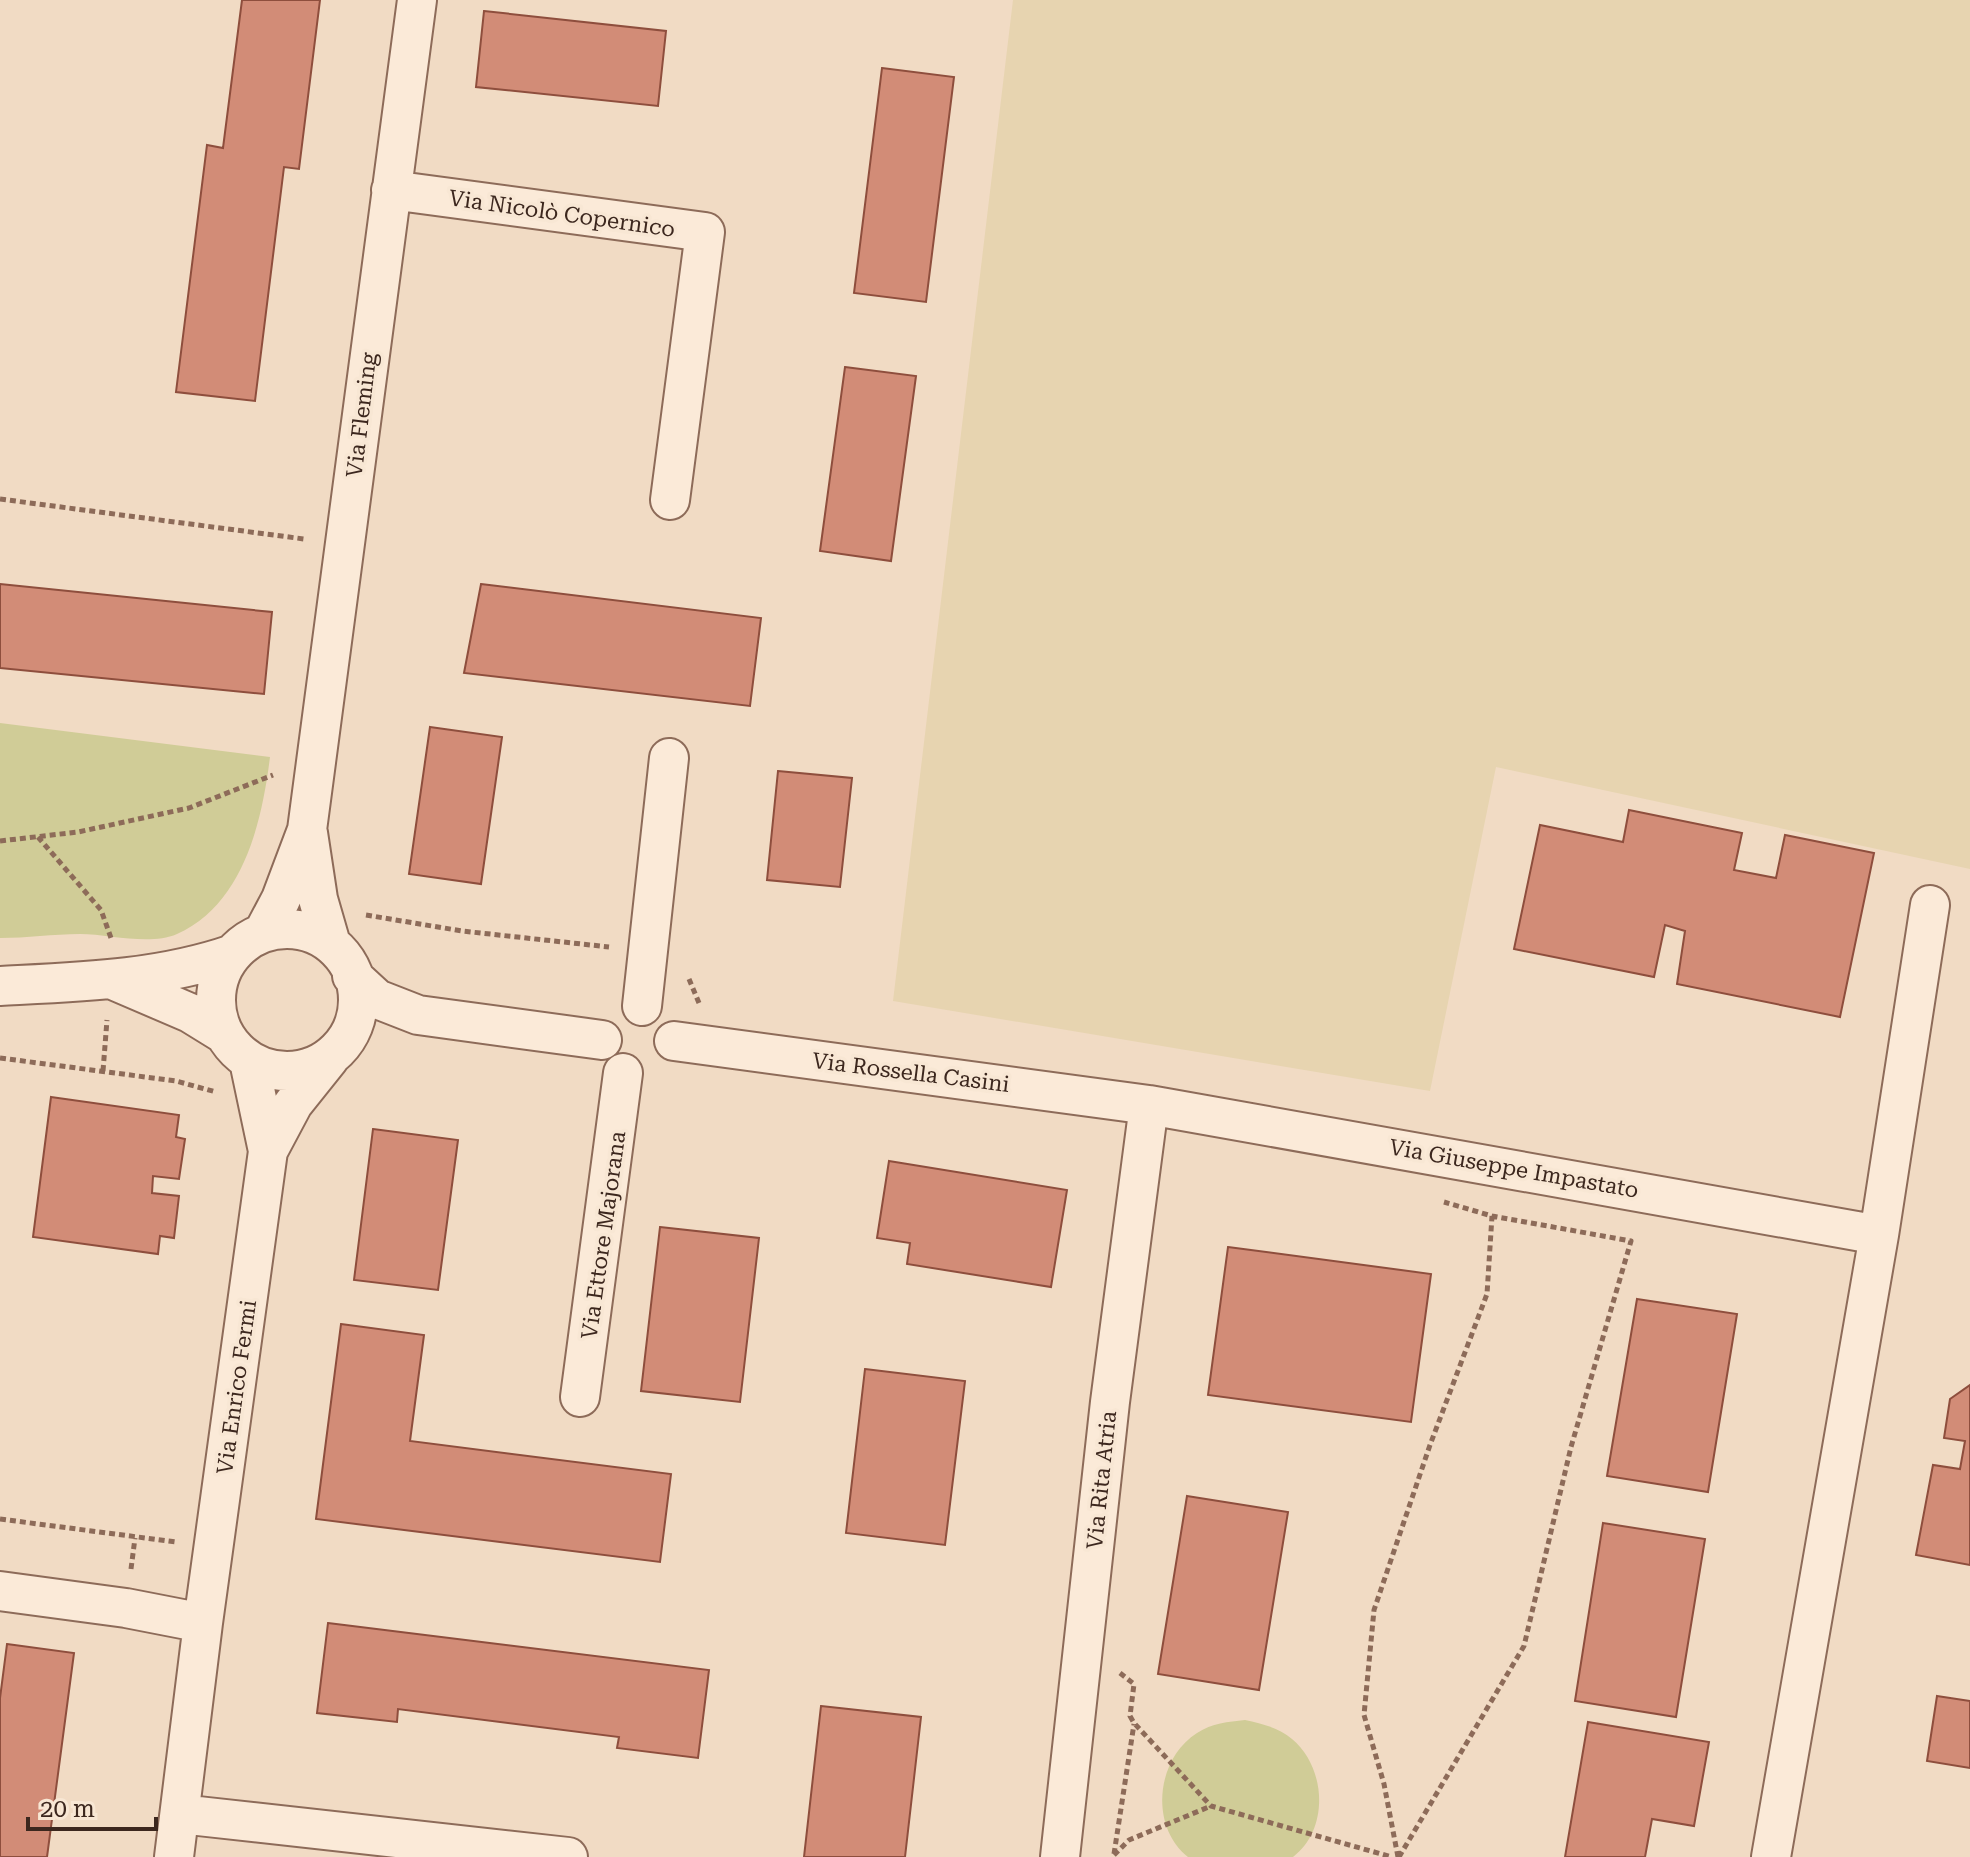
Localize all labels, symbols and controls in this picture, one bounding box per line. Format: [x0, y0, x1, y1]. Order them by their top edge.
street label: Via Nicolò Copernico [447, 185, 677, 242]
street label: Via Fleming [341, 351, 382, 479]
street label: Via Rossella Casini [811, 1048, 1011, 1097]
street label: Via Ettore Majorana [577, 1129, 630, 1341]
street label: Via Giuseppe Impastato [1387, 1134, 1640, 1203]
street label: Via Enrico Fermi [212, 1298, 261, 1476]
street label: Via Rita Atria [1082, 1409, 1121, 1551]
scale bar [28, 1781, 156, 1831]
text: 20 m [40, 1795, 95, 1823]

